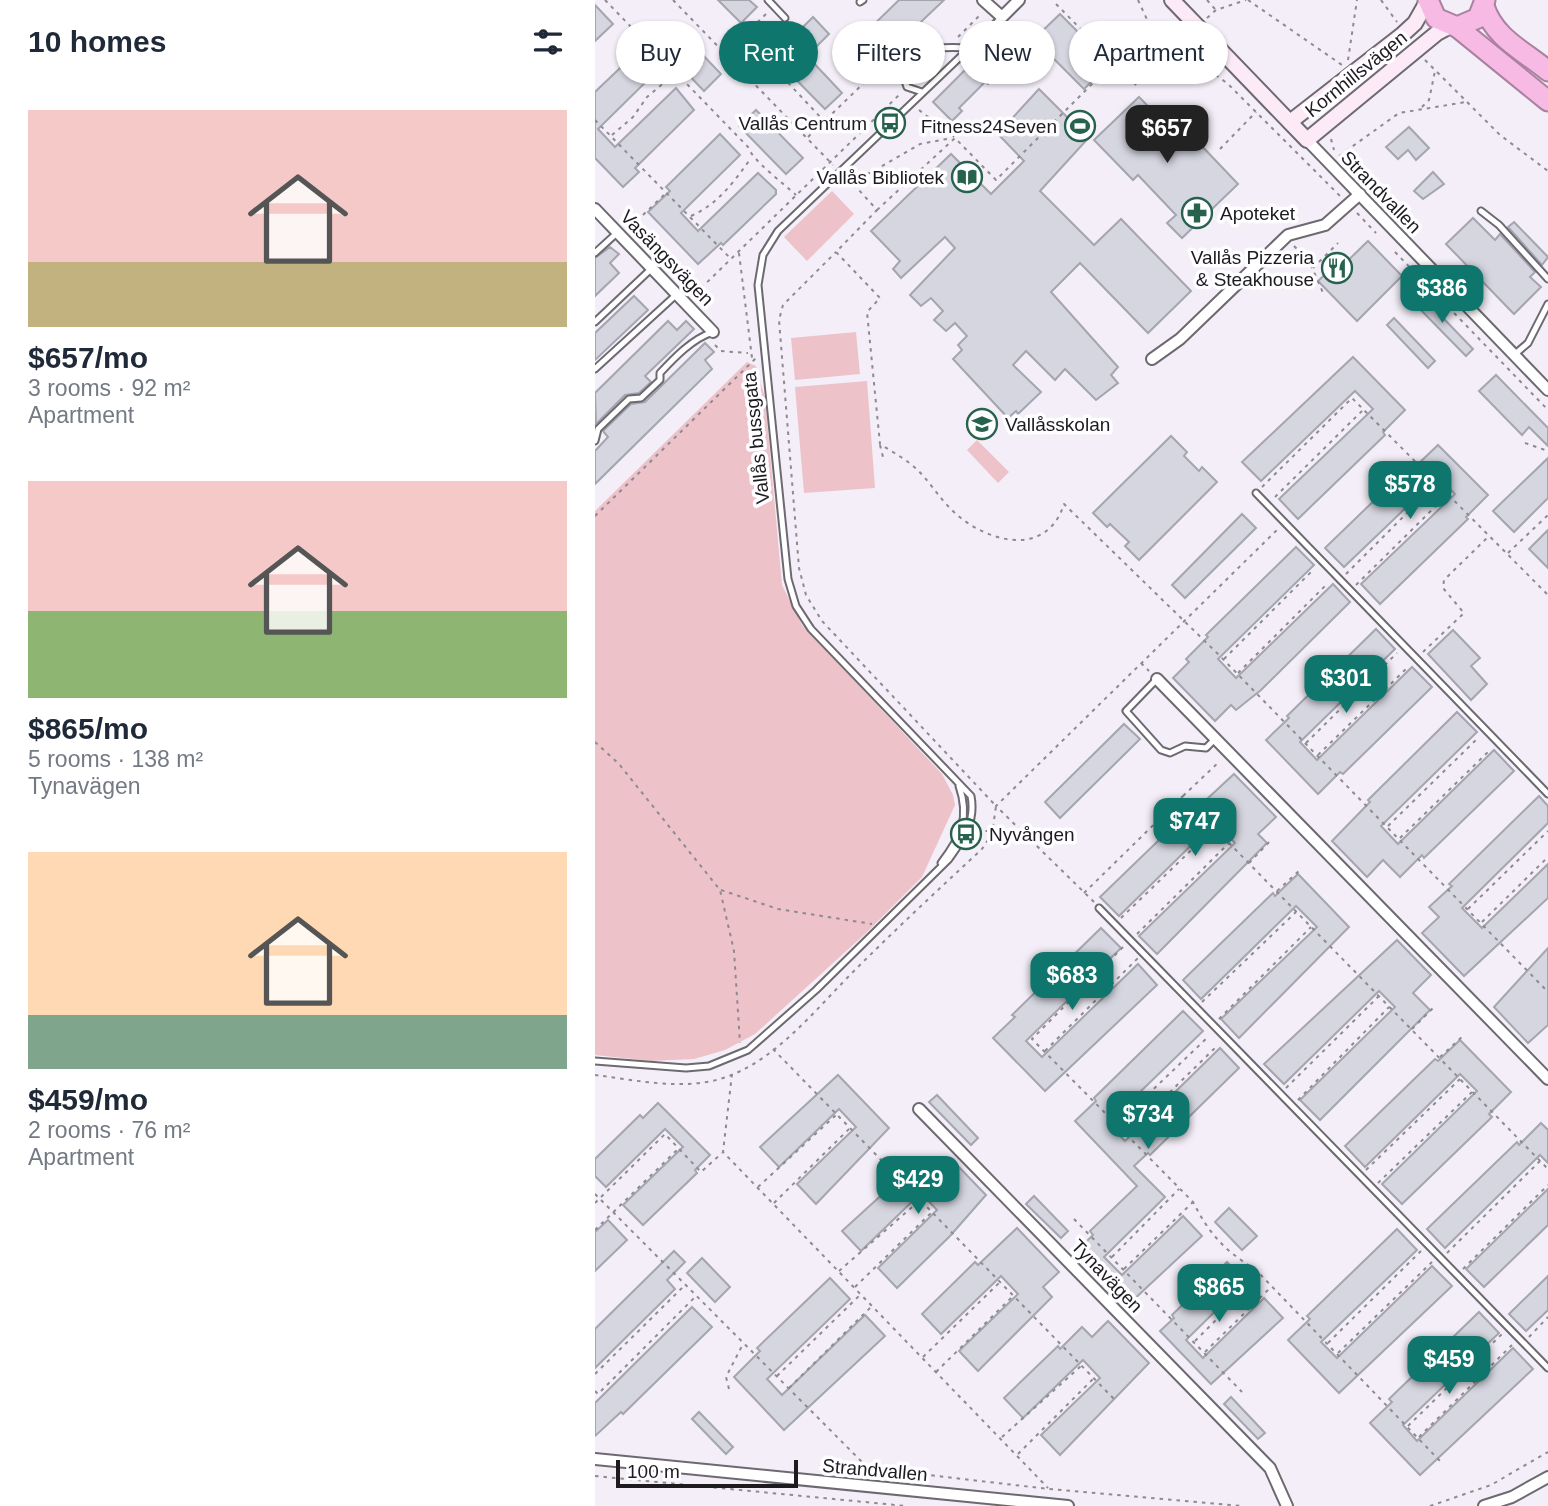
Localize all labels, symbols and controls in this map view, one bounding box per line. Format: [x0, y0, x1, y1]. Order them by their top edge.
chip: Buy [616, 21, 705, 84]
chip: Rent [719, 21, 818, 84]
chip: Filters [832, 21, 945, 84]
chip: New [959, 21, 1055, 84]
chip: Apartment [1069, 21, 1228, 84]
icon: filters [529, 23, 567, 61]
text: 10 homes [28, 25, 166, 58]
street label: Kornhillsvägen [1301, 27, 1411, 121]
bus stop icon: Vallås Centrum [873, 106, 907, 140]
pin: $657 [1126, 106, 1208, 165]
sports icon: Fitness24Seven [1063, 109, 1097, 143]
place label: Vallås Centrum [739, 113, 867, 134]
text: $657 [1141, 115, 1193, 141]
place label: Fitness24Seven [921, 116, 1057, 137]
street label: Strandvallen [1337, 147, 1425, 237]
icon: home [235, 156, 361, 282]
library icon: Vallås Bibliotek [950, 160, 984, 194]
place label: Vallås Bibliotek [817, 167, 944, 188]
pharmacy icon: Apoteket [1180, 196, 1214, 230]
place label: Apoteket [1220, 203, 1296, 224]
street label: Vasängsvägen [616, 206, 718, 310]
place label: Vallås Pizzeria & Steakhouse [1191, 247, 1314, 290]
restaurant icon: Vallås Pizzeria & Steakhouse [1320, 251, 1354, 285]
pin: $386 [1401, 266, 1483, 325]
text: $386 [1416, 275, 1468, 301]
text: $657/mo [28, 341, 148, 374]
street label: Vallås bussgata [739, 370, 773, 505]
text: 3 rooms · 92 m² [28, 375, 190, 401]
text: Apartment [28, 402, 134, 428]
school or university icon: Vallåsskolan [965, 407, 999, 441]
place label: Vallåsskolan [1005, 414, 1110, 435]
pin: $578 [1369, 462, 1451, 521]
text: $578 [1384, 471, 1436, 497]
icon: home [235, 527, 361, 653]
pin: $301 [1305, 656, 1387, 715]
text: $301 [1320, 665, 1372, 691]
text: $865/mo [28, 712, 148, 745]
text: 5 rooms · 138 m² [28, 746, 203, 772]
text: Tynavägen [28, 773, 141, 799]
pin: $747 [1154, 798, 1236, 858]
text: $747 [1169, 808, 1221, 834]
bus stop icon: Nyvången [949, 817, 983, 851]
place label: Nyvången [989, 824, 1075, 845]
icon: home [235, 898, 361, 1024]
pin: $683 [1031, 953, 1113, 1012]
text: $683 [1046, 962, 1098, 988]
text: $459/mo [28, 1083, 148, 1116]
pin: $734 [1107, 1092, 1189, 1151]
text: $734 [1122, 1101, 1174, 1127]
text: 2 rooms · 76 m² [28, 1117, 190, 1143]
text: Apartment [28, 1144, 134, 1170]
pin: $429 [877, 1156, 959, 1216]
text: $429 [892, 1166, 944, 1192]
street label: Tynavägen [1067, 1235, 1147, 1317]
pin: $865 [1178, 1264, 1260, 1324]
text: $865 [1193, 1274, 1245, 1300]
pin: $459 [1408, 1336, 1490, 1396]
text: $459 [1423, 1346, 1475, 1372]
street label: Strandvallen [821, 1455, 929, 1485]
scale bar [616, 1457, 798, 1489]
text: 100 m [627, 1461, 680, 1482]

